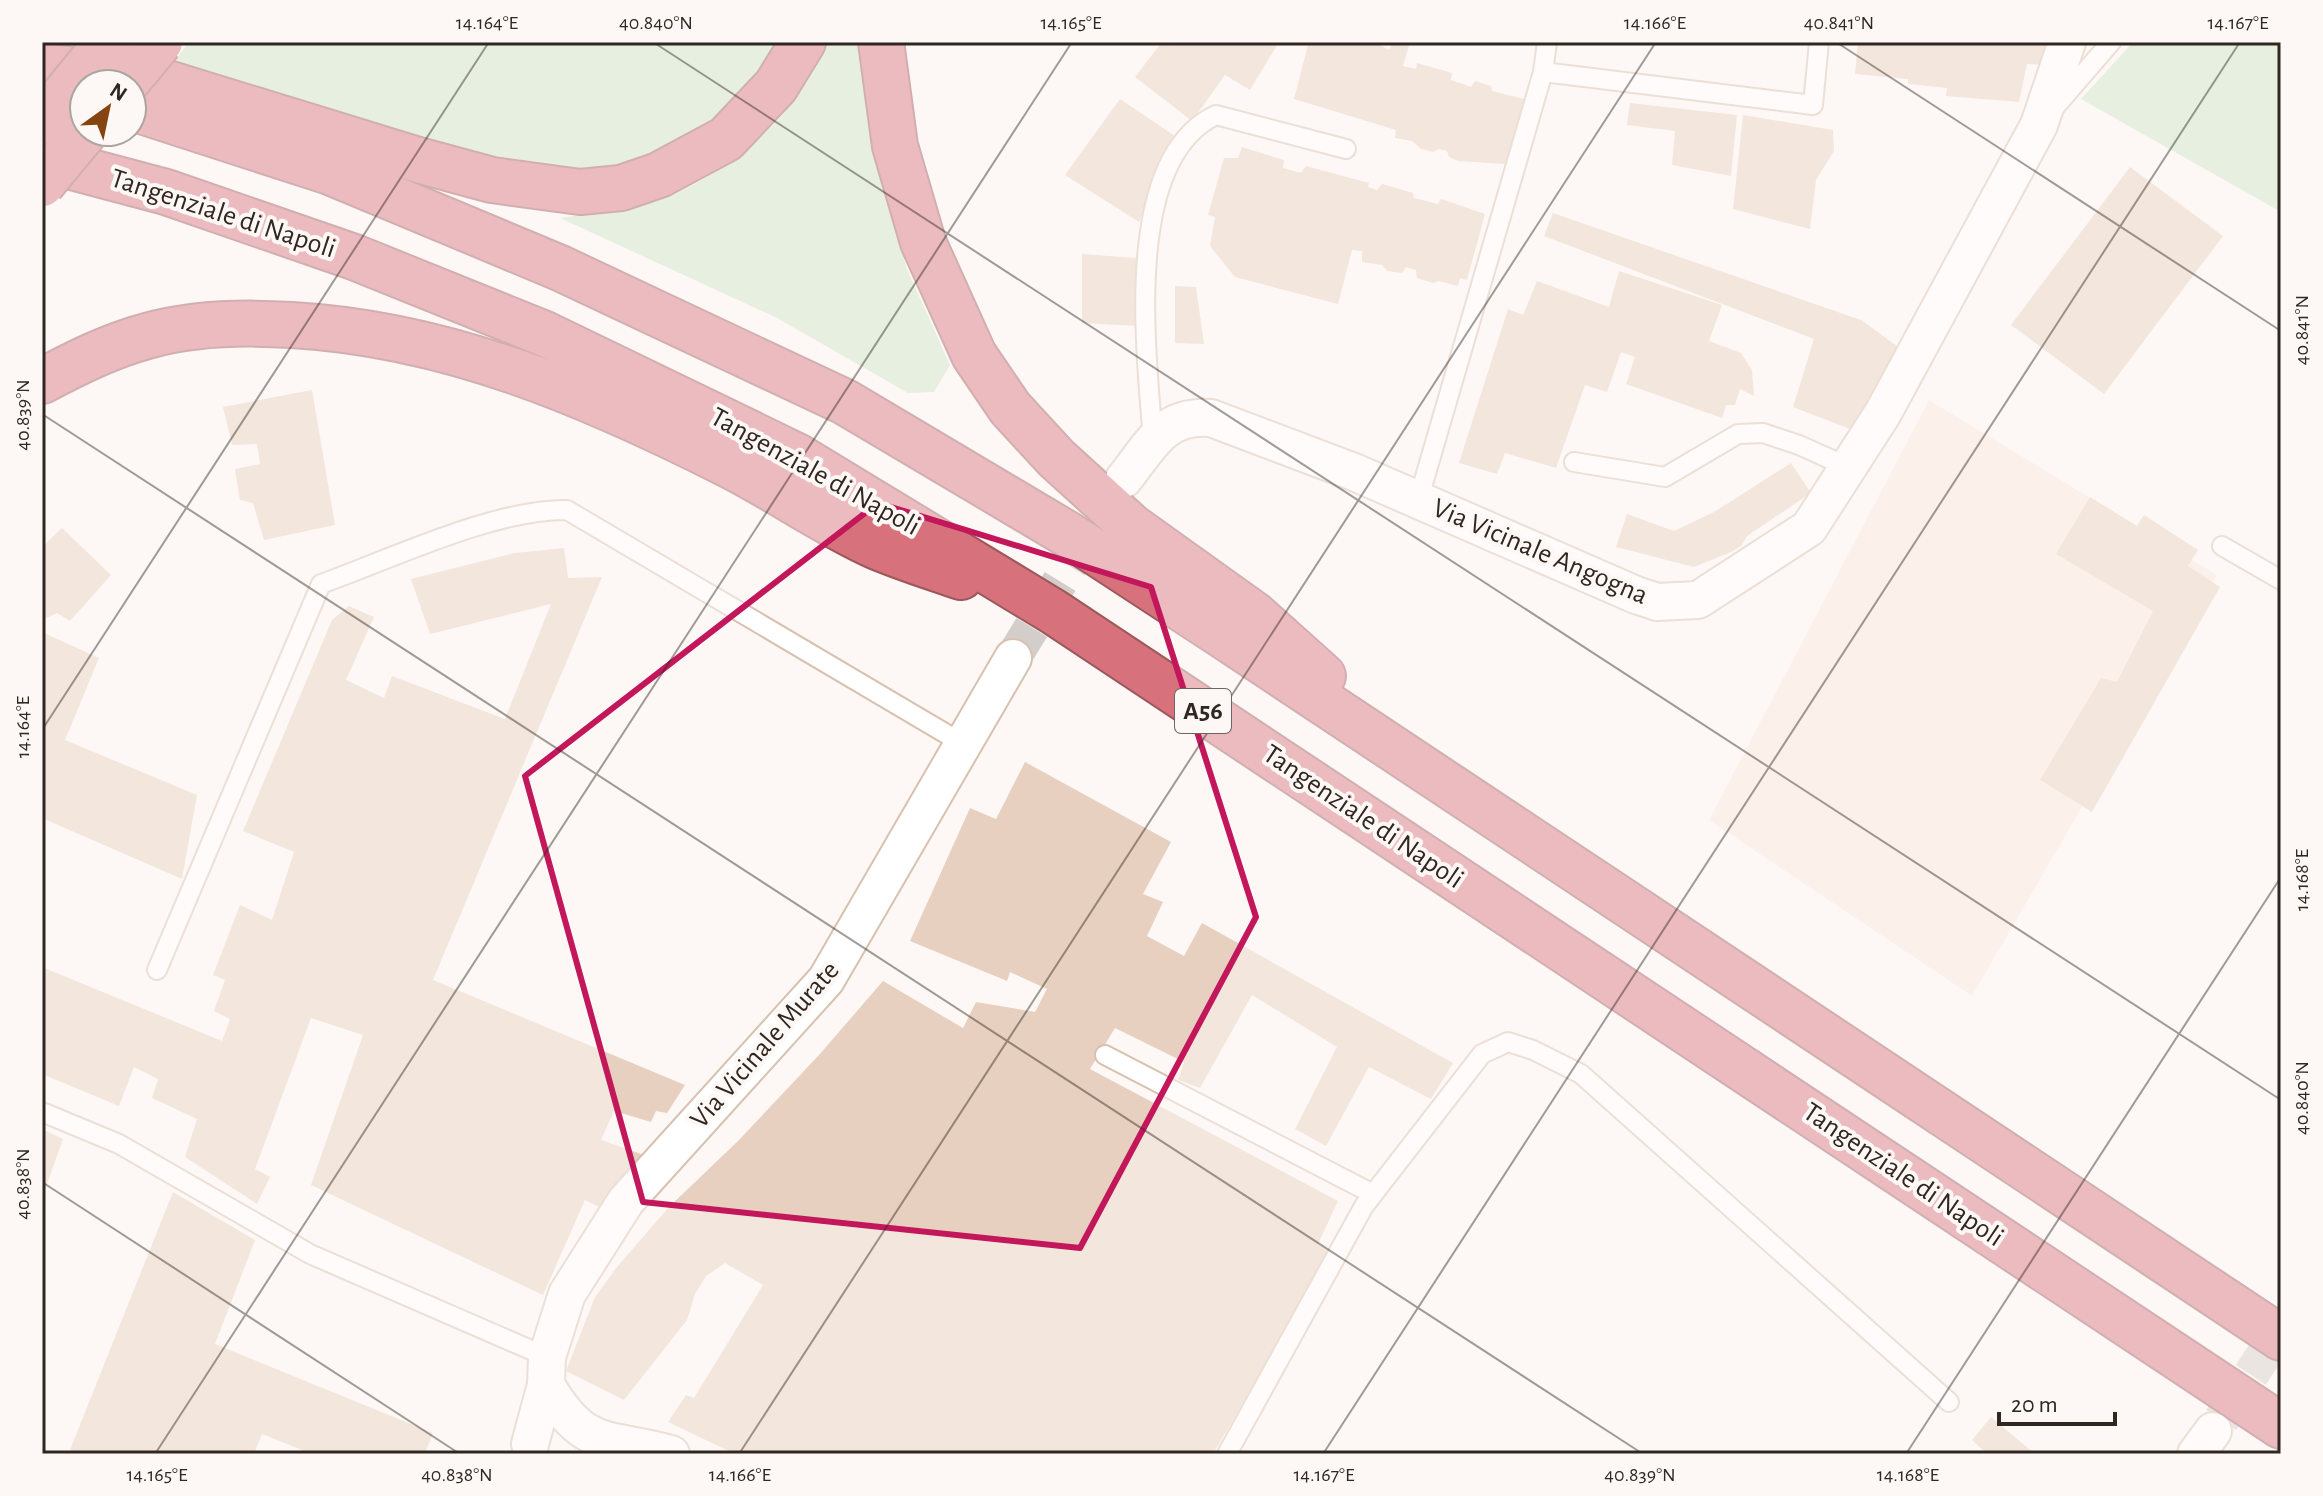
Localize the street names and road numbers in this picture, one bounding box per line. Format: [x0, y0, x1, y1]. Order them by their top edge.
street label: Tangenziale di Napoli [107, 164, 339, 264]
street label: Tangenziale di Napoli [706, 403, 924, 541]
street label: Via Vicinale Angogna [1428, 494, 1652, 610]
road number: A56 [1175, 689, 1231, 733]
street label: Tangenziale di Napoli [1258, 740, 1468, 894]
street label: Via Vicinale Murate [685, 956, 845, 1134]
street label: Tangenziale di Napoli [1798, 1098, 2008, 1252]

